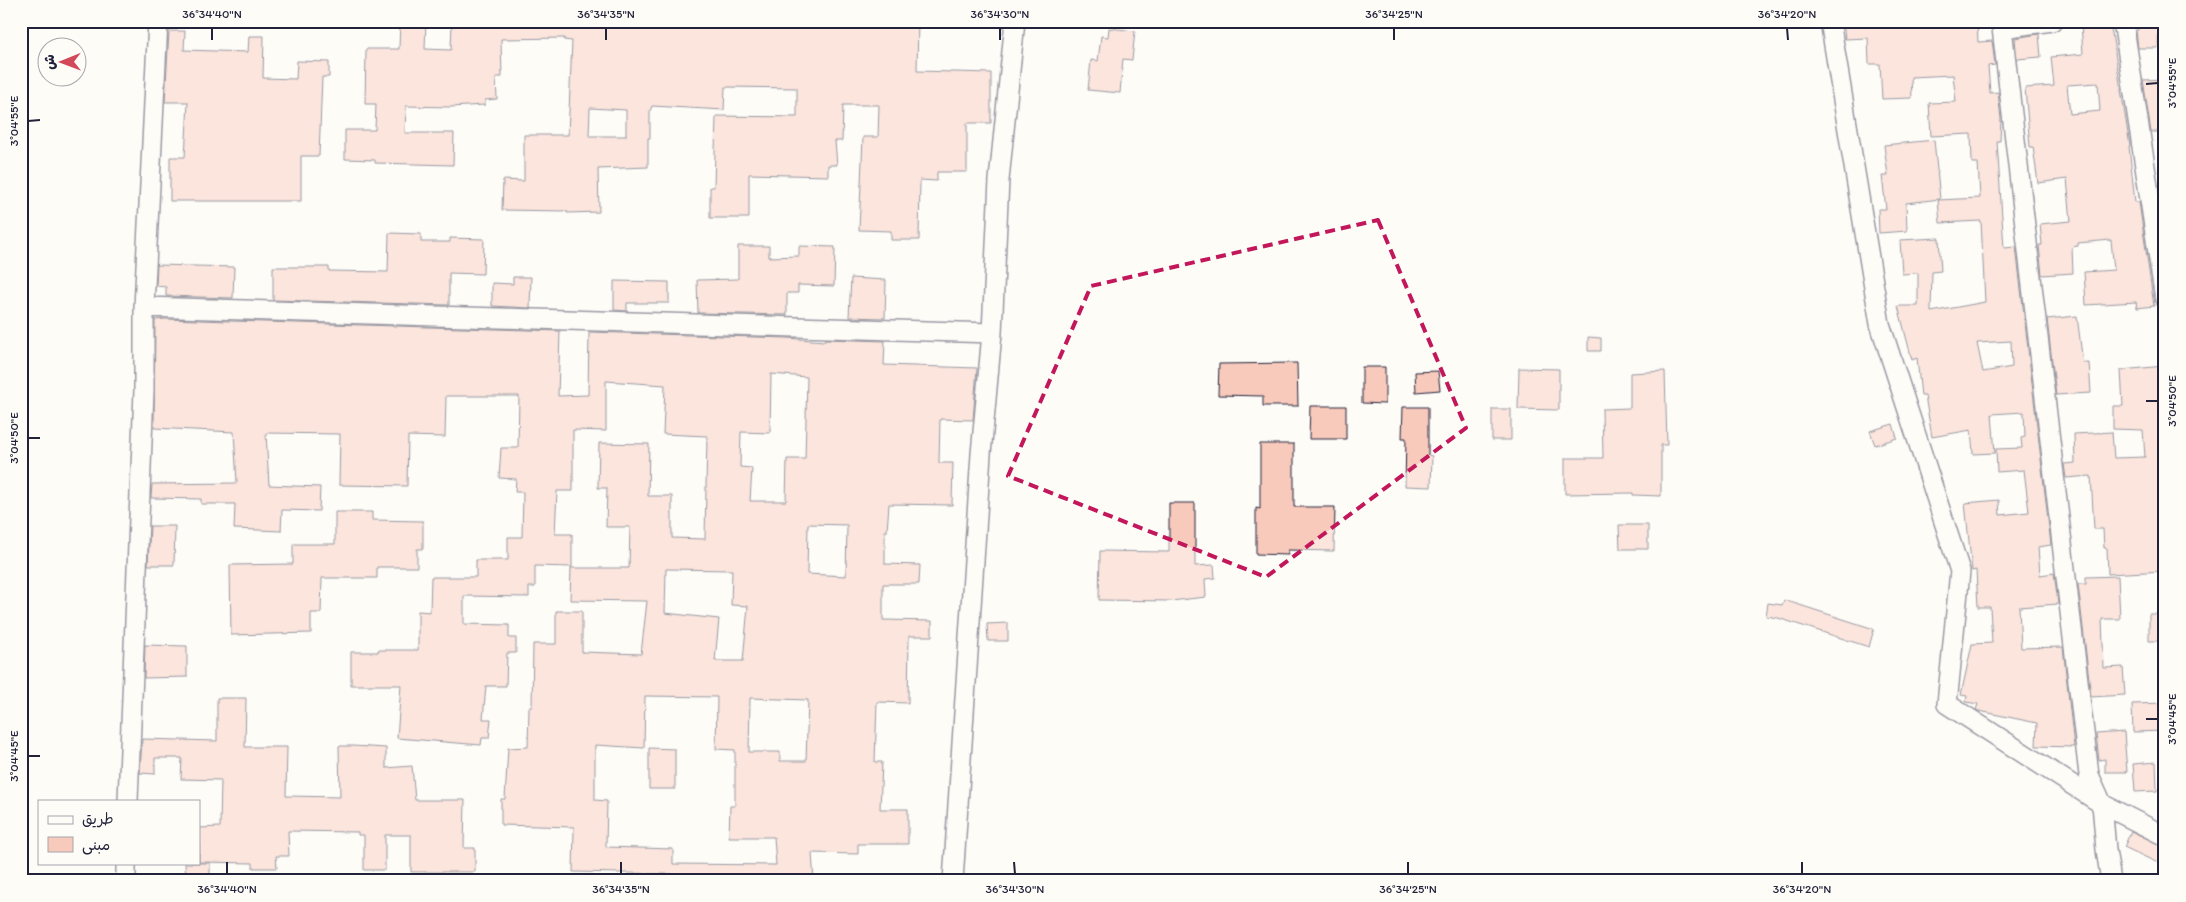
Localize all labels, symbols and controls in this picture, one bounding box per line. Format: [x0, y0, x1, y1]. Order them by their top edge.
text: 36°34'40"N [182, 7, 242, 21]
text: 36°34'35"N [577, 7, 635, 21]
text: 36°34'30"N [971, 7, 1029, 21]
text: 36°34'25"N [1365, 7, 1423, 21]
text: 36°34'20"N [1758, 7, 1816, 21]
north arrow [38, 38, 88, 88]
text: ش [41, 54, 58, 70]
text: 3°04'55"E [2165, 57, 2179, 108]
text: 3°04'55"E [7, 95, 21, 146]
text: 3°04'50"E [2165, 375, 2179, 427]
text: 3°04'50"E [7, 412, 21, 464]
text: 3°04'45"E [2165, 693, 2179, 745]
text: 3°04'45"E [7, 730, 21, 782]
legend [38, 800, 200, 864]
text: طريق [82, 810, 114, 828]
text: مبنى [82, 836, 110, 855]
text: 36°34'40"N [197, 882, 257, 896]
text: 36°34'35"N [592, 882, 650, 896]
text: 36°34'30"N [986, 882, 1044, 896]
text: 36°34'25"N [1379, 882, 1437, 896]
text: 36°34'20"N [1773, 882, 1831, 896]

